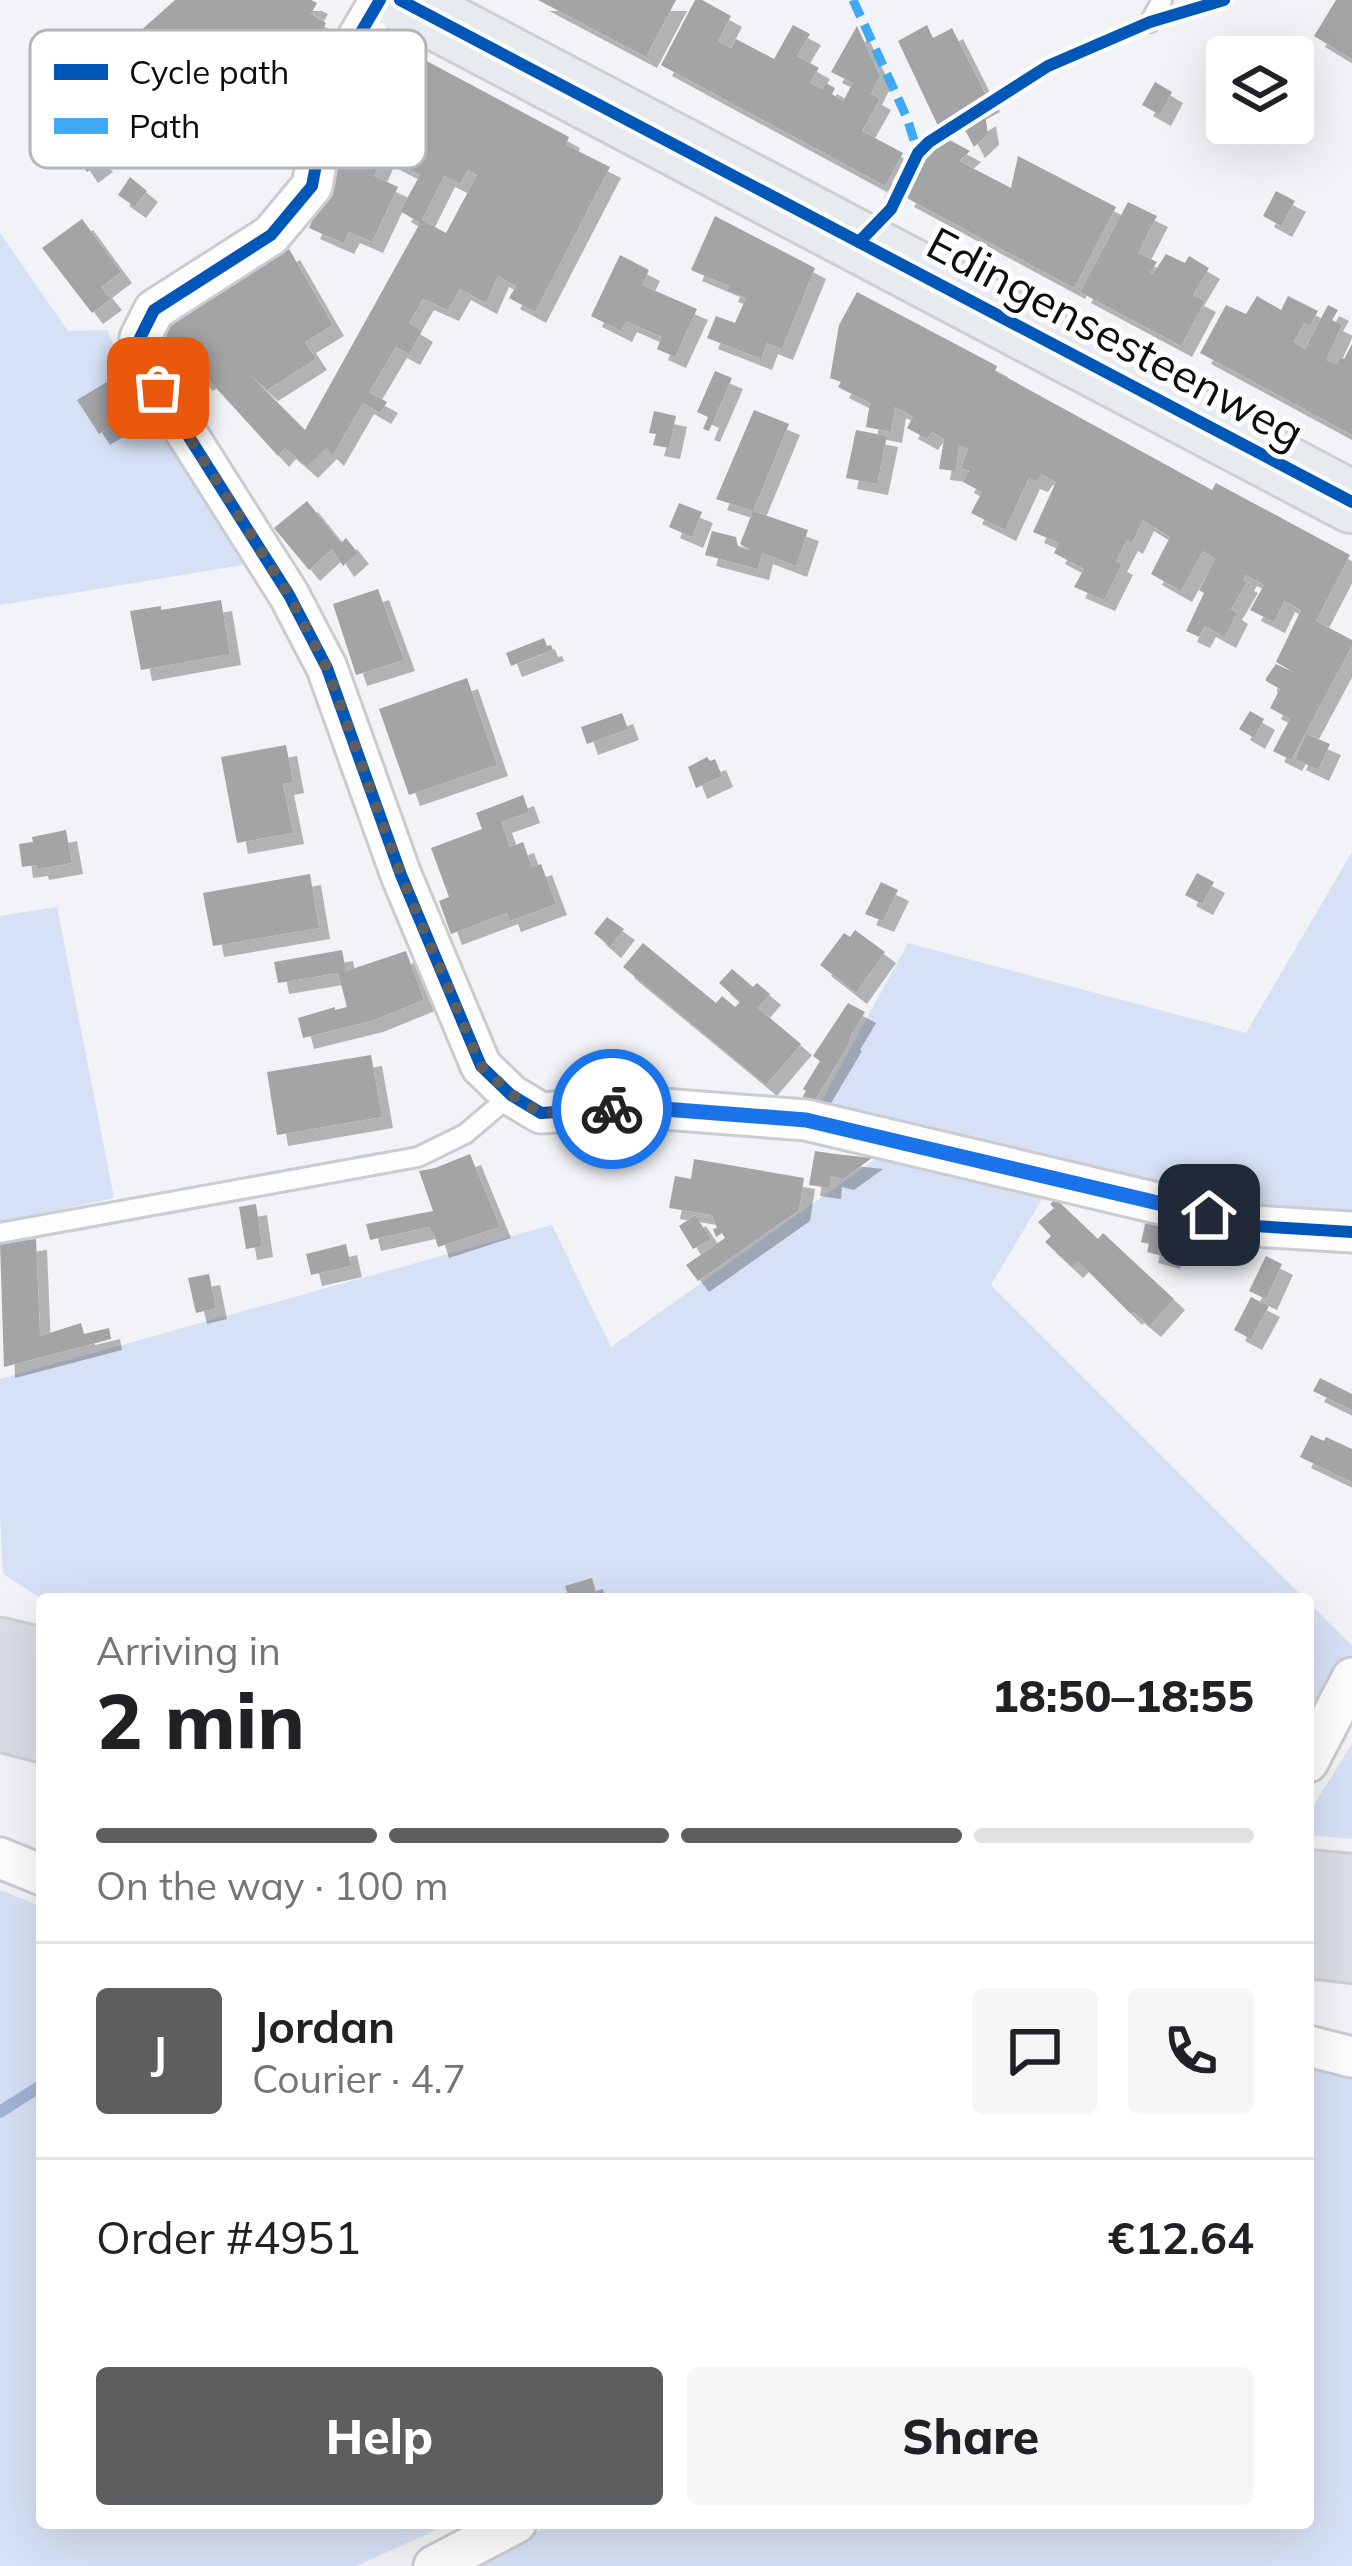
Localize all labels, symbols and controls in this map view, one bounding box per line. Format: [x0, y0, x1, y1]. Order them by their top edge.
legend [30, 30, 426, 168]
map controls [1206, 36, 1314, 144]
button: layers [1206, 36, 1314, 144]
text: Cycle path [129, 51, 289, 92]
text: Path [129, 105, 200, 146]
street label: Edingensesteenweg [918, 214, 1314, 460]
pin [107, 337, 209, 439]
icon: bag [125, 355, 191, 421]
courier [552, 1049, 672, 1169]
icon: bike [579, 1076, 645, 1142]
pin [1158, 1164, 1260, 1266]
icon: home [1176, 1182, 1242, 1248]
text: Arriving in [96, 1626, 281, 1675]
text: 18:50–18:55 [992, 1667, 1254, 1723]
text: 2 min [96, 1671, 305, 1769]
text: On the way · 100 m [96, 1861, 448, 1910]
button: chat [972, 1988, 1098, 2114]
button: phone [1128, 1988, 1254, 2114]
text: Jordan [252, 1998, 395, 2054]
text: J [151, 2023, 167, 2079]
text: Courier · 4.7 [252, 2054, 466, 2103]
text: Order #4951 [96, 2209, 361, 2265]
text: €12.64 [1108, 2209, 1254, 2265]
button: Help [96, 2367, 663, 2505]
button: Share [687, 2367, 1254, 2505]

